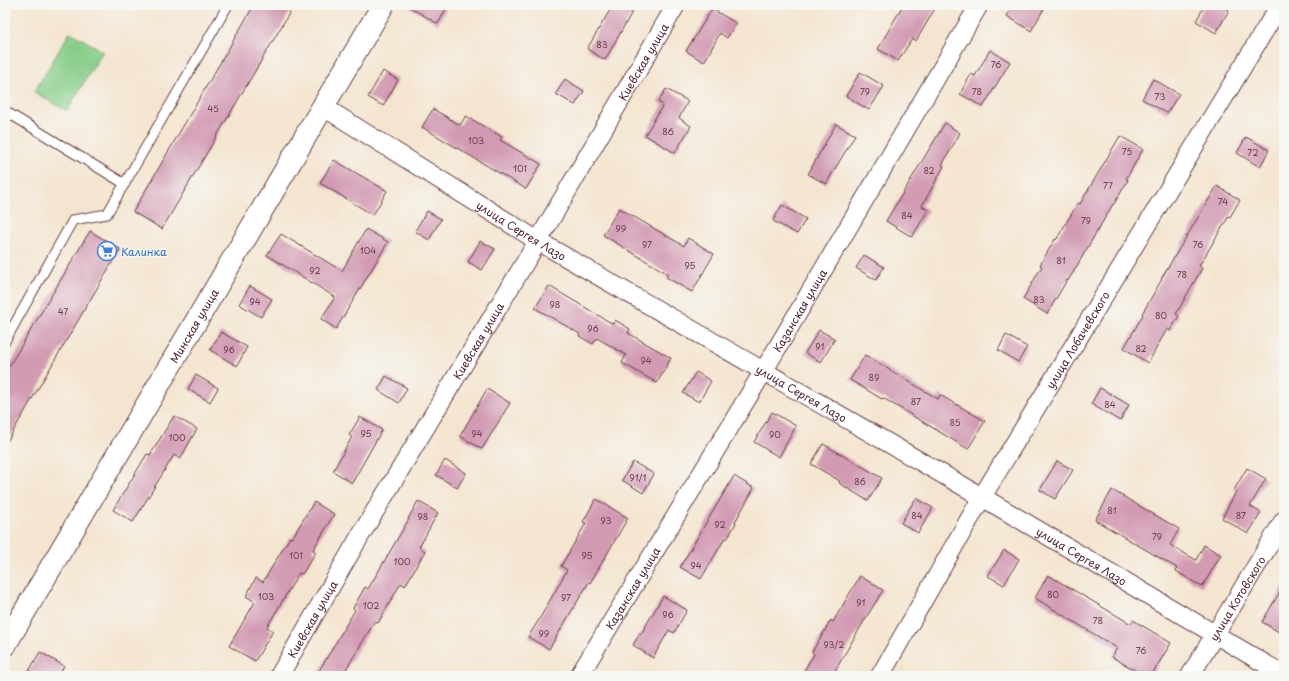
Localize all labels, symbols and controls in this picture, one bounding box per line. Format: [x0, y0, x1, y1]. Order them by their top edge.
street label: Киевская улица [614, 20, 672, 104]
house number: 83 [596, 37, 608, 51]
house number: 76 [991, 57, 1001, 71]
house number: 79 [860, 84, 870, 98]
house number: 78 [972, 84, 982, 98]
house number: 73 [1155, 89, 1165, 103]
house number: 45 [207, 101, 219, 115]
house number: 86 [662, 124, 674, 138]
house number: 103 [468, 133, 484, 147]
house number: 75 [1122, 144, 1132, 158]
house number: 72 [1247, 145, 1259, 159]
house number: 101 [513, 161, 527, 175]
house number: 82 [923, 163, 935, 177]
house number: 77 [1103, 178, 1113, 192]
house number: 74 [1218, 194, 1228, 208]
street label: улица Сергея Лазо [473, 196, 570, 264]
house number: 84 [901, 208, 913, 222]
house number: 79 [1081, 213, 1091, 227]
house number: 99 [616, 221, 627, 235]
house number: 97 [642, 237, 652, 251]
house number: 76 [1193, 237, 1203, 251]
supermarket icon: Калинка [96, 240, 118, 262]
place label: Калинка [121, 243, 167, 260]
house number: 104 [360, 243, 376, 257]
house number: 81 [1056, 253, 1066, 267]
house number: 95 [684, 258, 696, 272]
house number: 92 [309, 263, 321, 277]
street label: Казанская улица [768, 265, 831, 355]
house number: 78 [1177, 267, 1187, 281]
street label: Минская улица [165, 285, 222, 366]
street label: улица Лобачевского [1041, 288, 1113, 391]
house number: 83 [1033, 292, 1045, 306]
house number: 94 [249, 294, 261, 308]
house number: 98 [550, 297, 560, 311]
street label: Киевская улица [448, 299, 508, 382]
house number: 47 [58, 304, 68, 318]
house number: 80 [1155, 308, 1168, 322]
house number: 96 [587, 321, 599, 335]
house number: 91 [815, 339, 825, 353]
house number: 82 [1135, 341, 1147, 355]
house number: 96 [223, 342, 235, 356]
house number: 94 [640, 353, 652, 367]
street label: улица Сергея Лазо [753, 360, 850, 426]
house number: 89 [869, 370, 879, 384]
house number: 87 [911, 394, 921, 408]
house number: 84 [1104, 397, 1116, 411]
house number: 85 [949, 415, 961, 429]
house number: 95 [360, 426, 372, 440]
house number: 94 [471, 426, 483, 440]
house number: 90 [769, 427, 781, 441]
house number: 100 [168, 430, 186, 444]
house number: 91/1 [629, 470, 647, 484]
house number: 86 [854, 474, 866, 488]
house number: 81 [1107, 503, 1117, 517]
house number: 84 [911, 508, 923, 522]
house number: 87 [1236, 508, 1246, 522]
house number: 98 [418, 509, 428, 523]
house number: 93 [601, 513, 612, 527]
house number: 92 [714, 517, 726, 531]
street label: улица Сергея Лазо [1033, 522, 1130, 589]
house number: 79 [1152, 529, 1162, 543]
street label: Казанская улица [601, 543, 664, 632]
house number: 101 [289, 548, 303, 562]
house number: 95 [581, 548, 593, 562]
street label: улица Котовского [1205, 552, 1269, 644]
house number: 100 [393, 554, 411, 568]
house number: 94 [690, 558, 702, 572]
street label: Киевская улица [283, 577, 341, 661]
house number: 80 [1047, 587, 1060, 601]
house number: 103 [258, 589, 274, 603]
house number: 97 [561, 590, 571, 604]
house number: 91 [856, 595, 866, 609]
house number: 102 [363, 598, 379, 612]
house number: 96 [662, 607, 674, 621]
house number: 78 [1093, 613, 1103, 627]
house number: 99 [539, 626, 550, 640]
house number: 93/2 [824, 637, 844, 651]
house number: 76 [1136, 643, 1146, 657]

